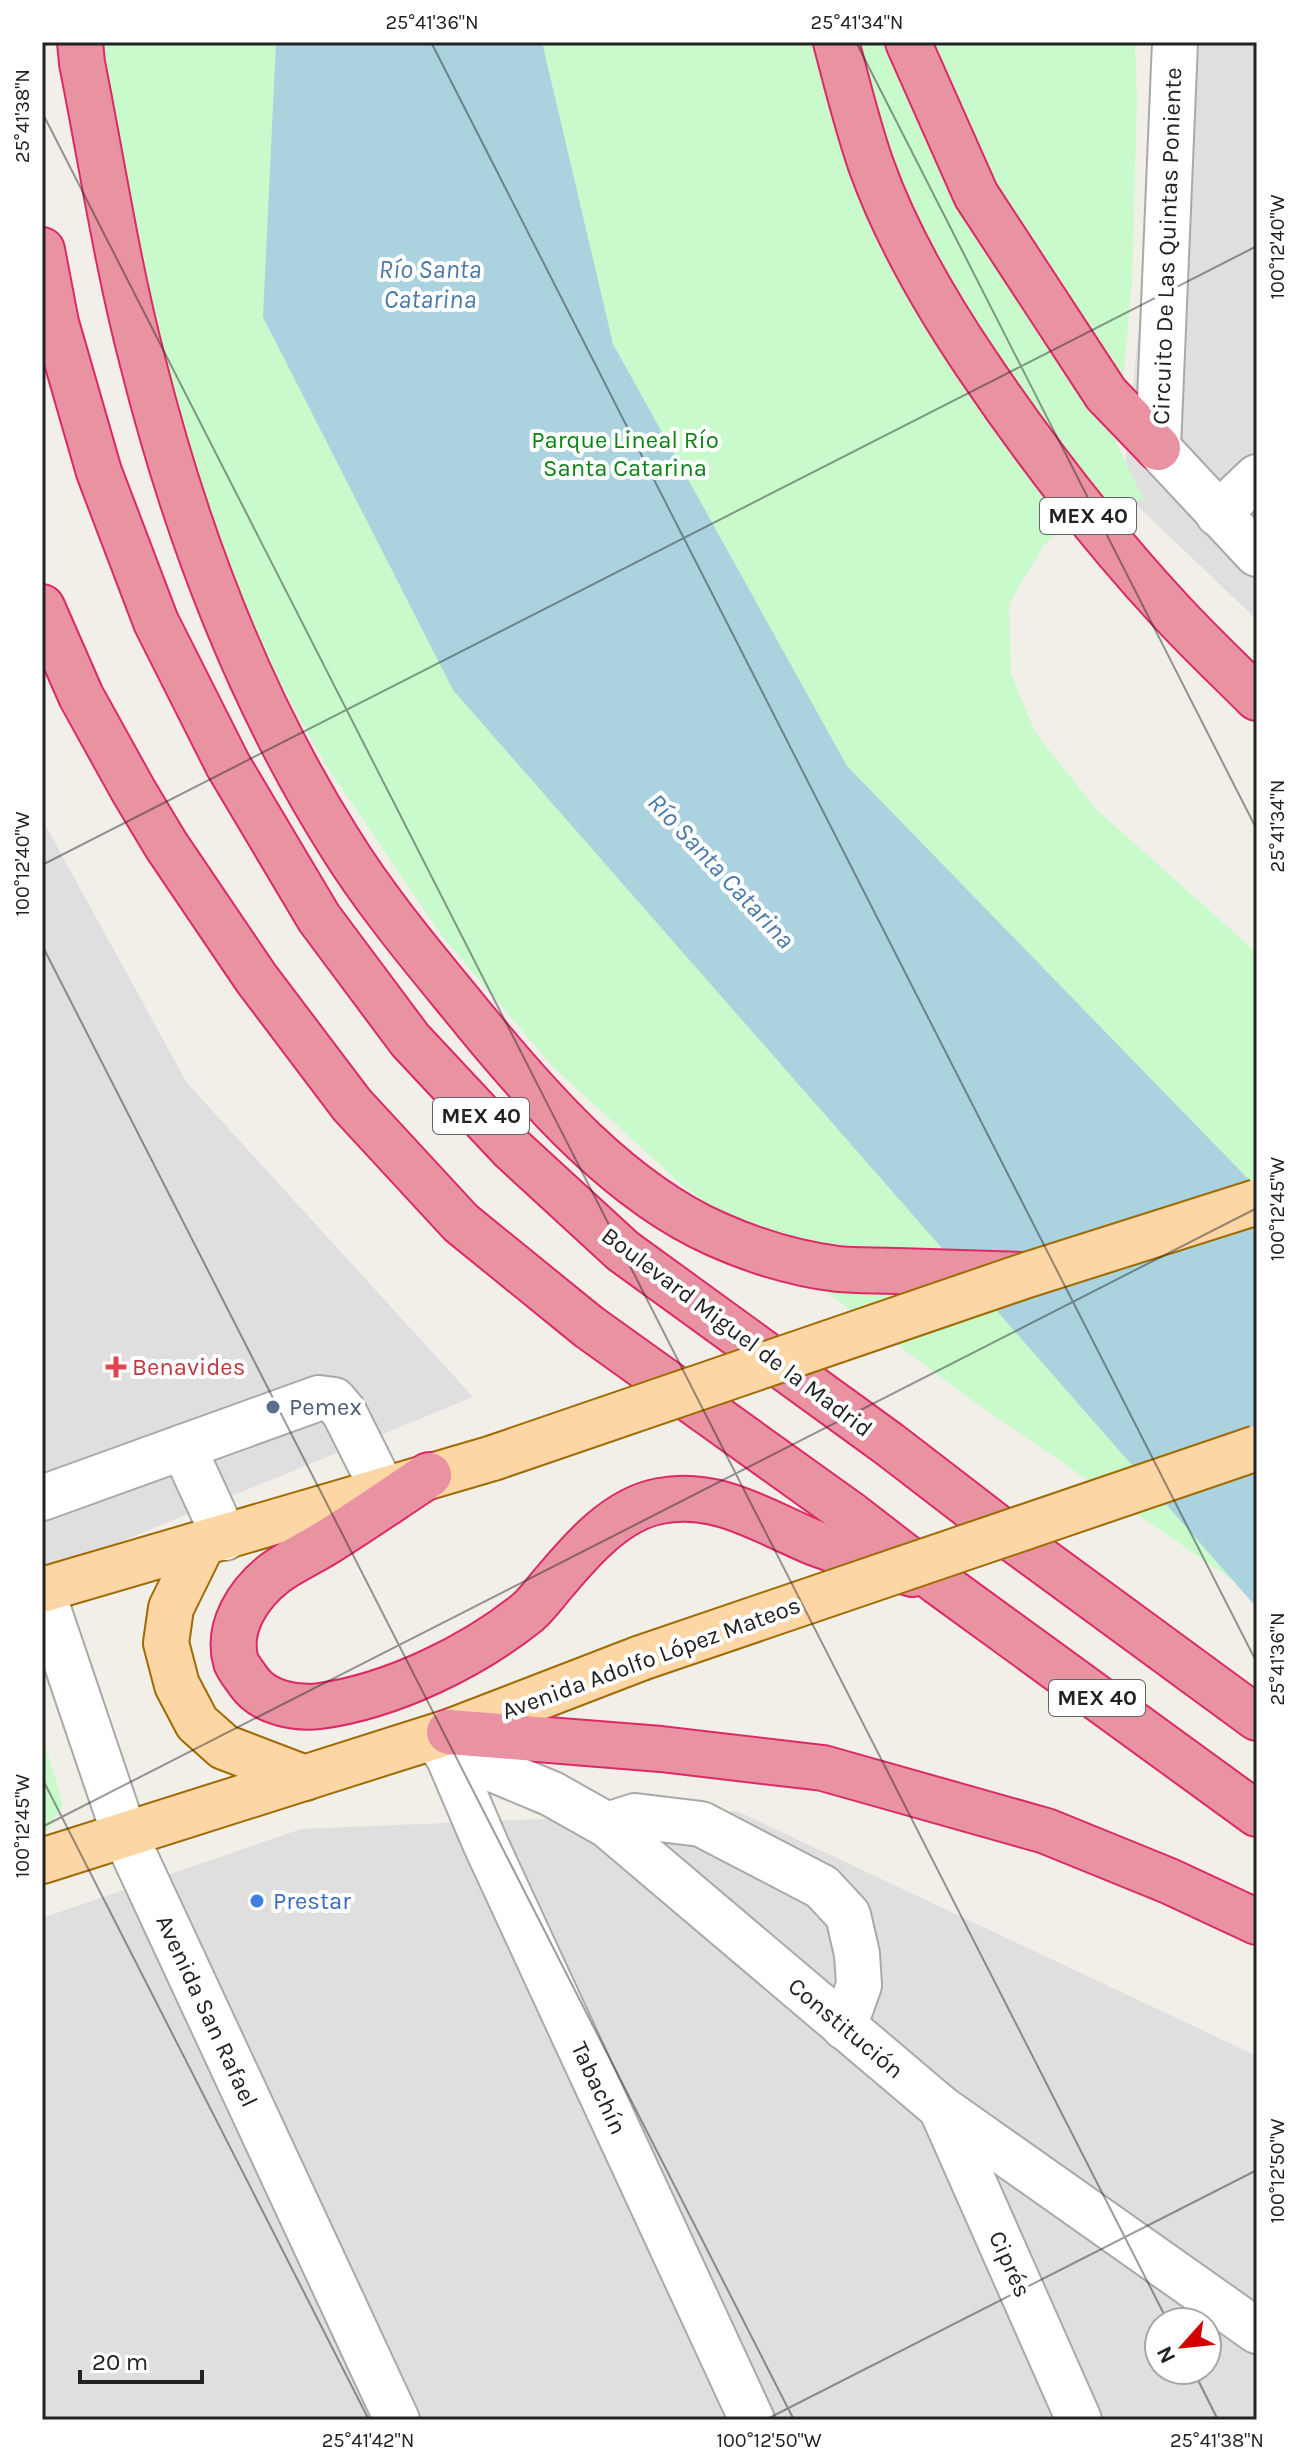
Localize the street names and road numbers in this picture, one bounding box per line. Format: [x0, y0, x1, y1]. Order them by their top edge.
street label: Circuito De Las Quintas Poniente [1147, 67, 1187, 425]
road number: MEX 40 [1040, 498, 1136, 534]
road number: MEX 40 [433, 1098, 529, 1134]
street label: Boulevard Miguel de la Madrid [596, 1221, 878, 1443]
street label: Avenida Adolfo López Mateos [498, 1591, 804, 1725]
road number: MEX 40 [1049, 1680, 1145, 1716]
street label: Avenida San Rafael [150, 1911, 264, 2111]
street label: Constitución [783, 1972, 909, 2084]
street label: Tabachín [565, 2037, 633, 2139]
street label: Ciprés [983, 2227, 1037, 2301]

